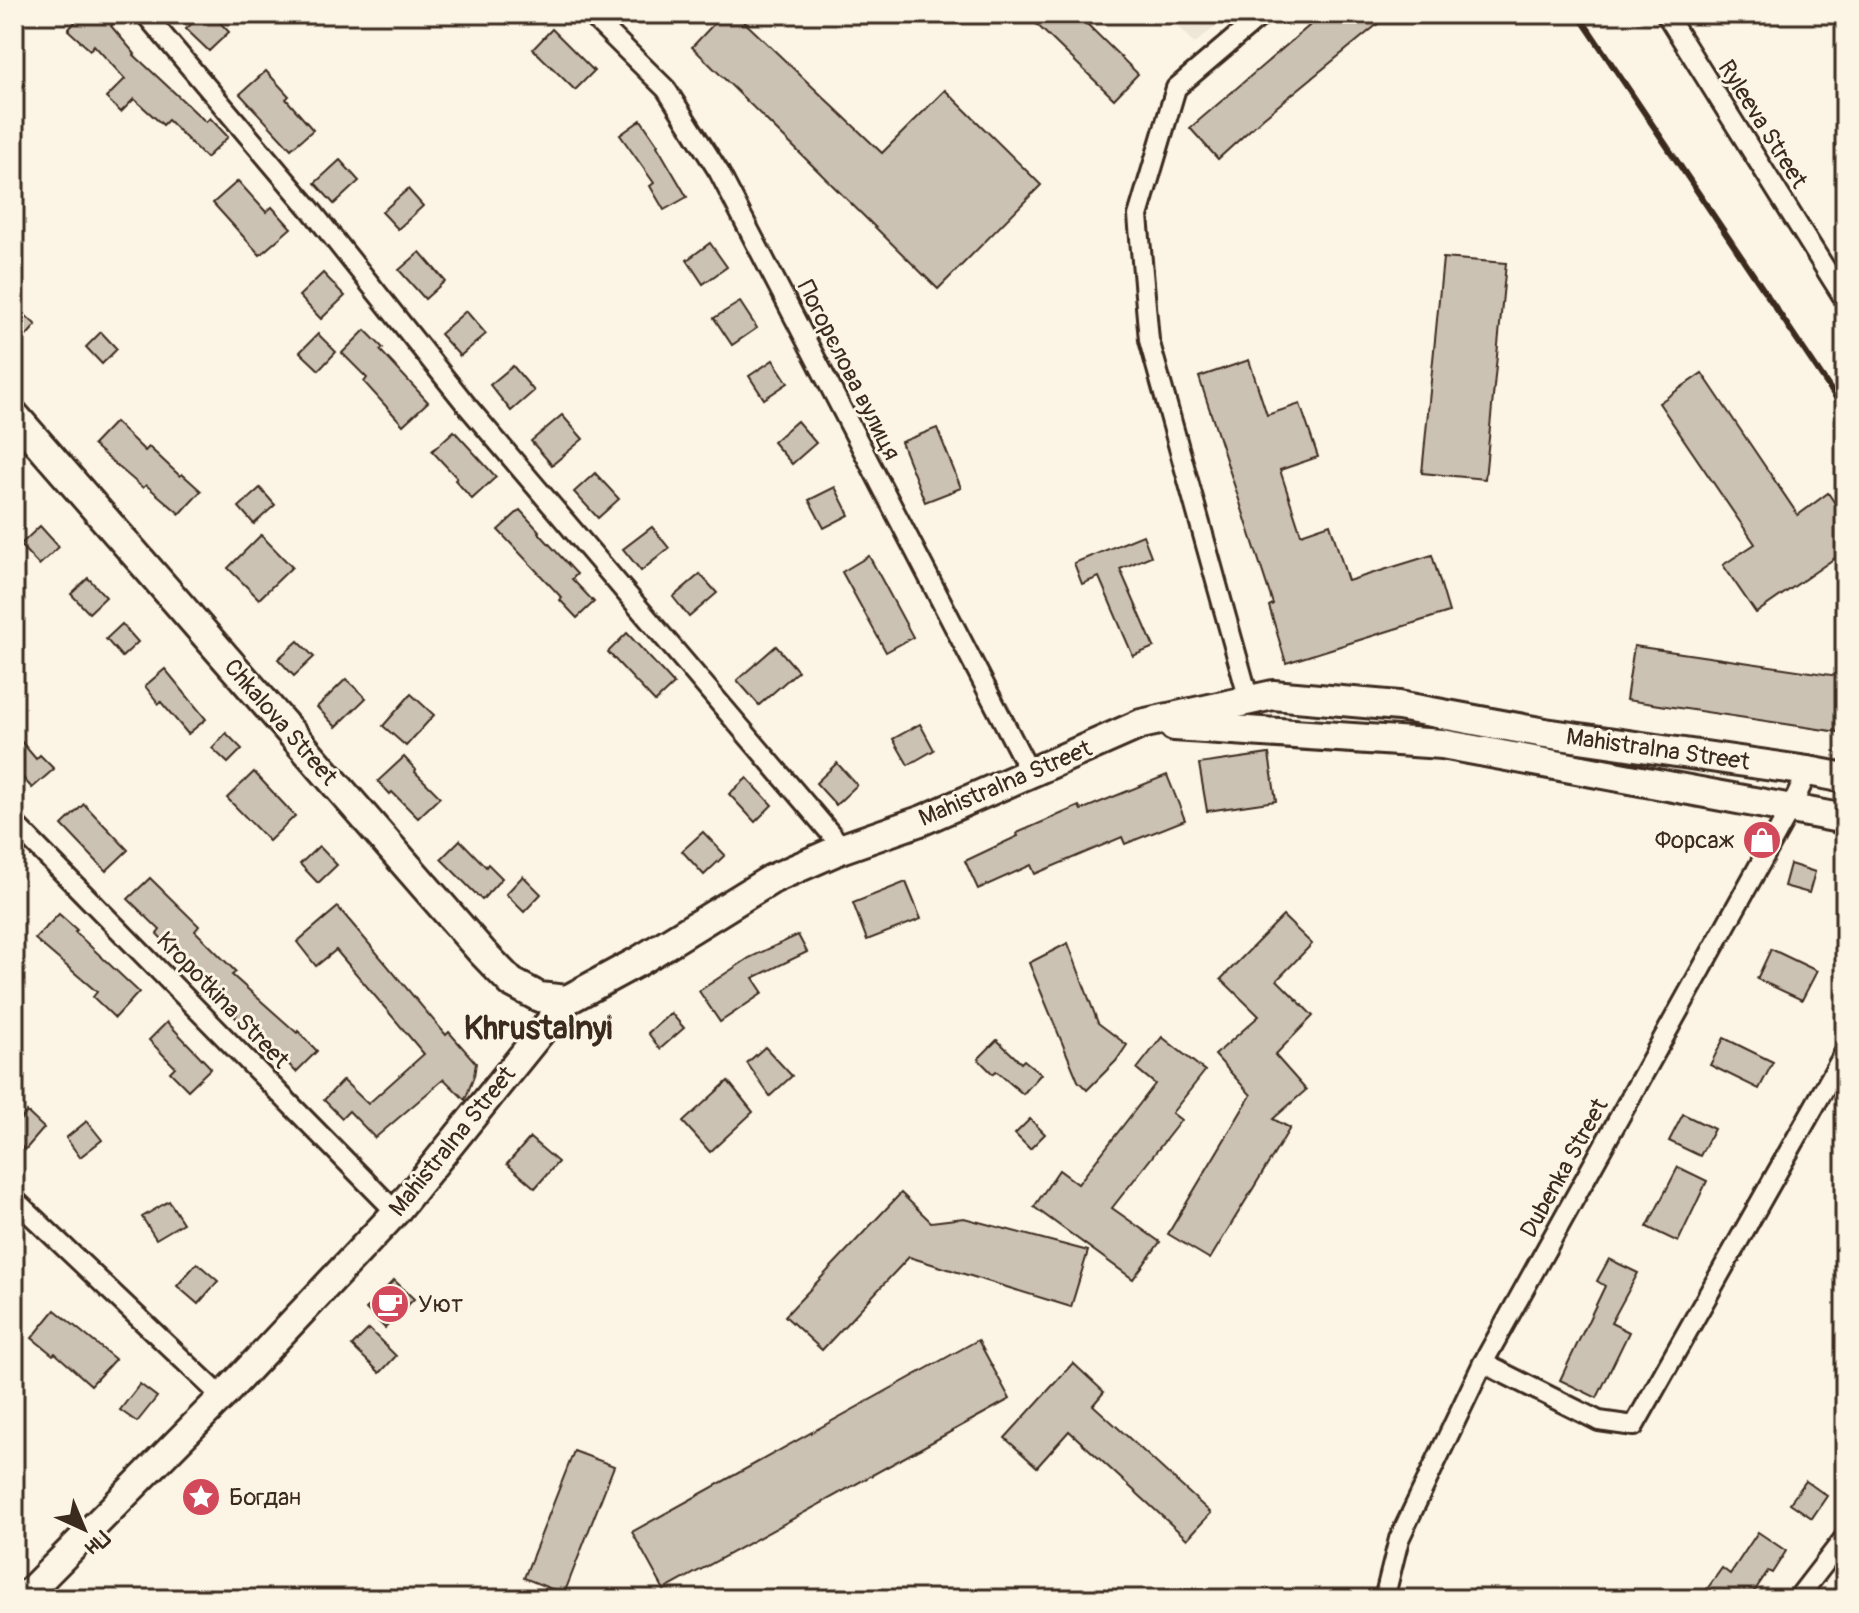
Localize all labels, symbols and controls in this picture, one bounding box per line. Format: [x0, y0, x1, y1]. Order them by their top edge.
street label: Ryleeva Street [1712, 55, 1814, 194]
street label: Погорєлова вулиця [791, 275, 906, 465]
street label: Chkalova Street [218, 653, 344, 792]
street label: Mahistralna Street [1564, 722, 1752, 777]
street label: Mahistralna Street [914, 734, 1096, 833]
shop icon: Форсаж [1741, 819, 1783, 861]
place label: Форсаж [1655, 826, 1735, 855]
street label: Kropotkina Street [150, 926, 295, 1075]
district label: Khrustalnyi [464, 1009, 612, 1049]
street label: Mahistralna Street [383, 1060, 522, 1222]
street label: Dubenka Street [1514, 1093, 1615, 1243]
cafe icon: Уют [369, 1283, 411, 1325]
place label: Уют [418, 1290, 463, 1319]
place icon: Богдан [180, 1476, 222, 1518]
place label: Богдан [229, 1483, 301, 1512]
north arrow [44, 1489, 124, 1569]
text: Пн [79, 1524, 116, 1561]

